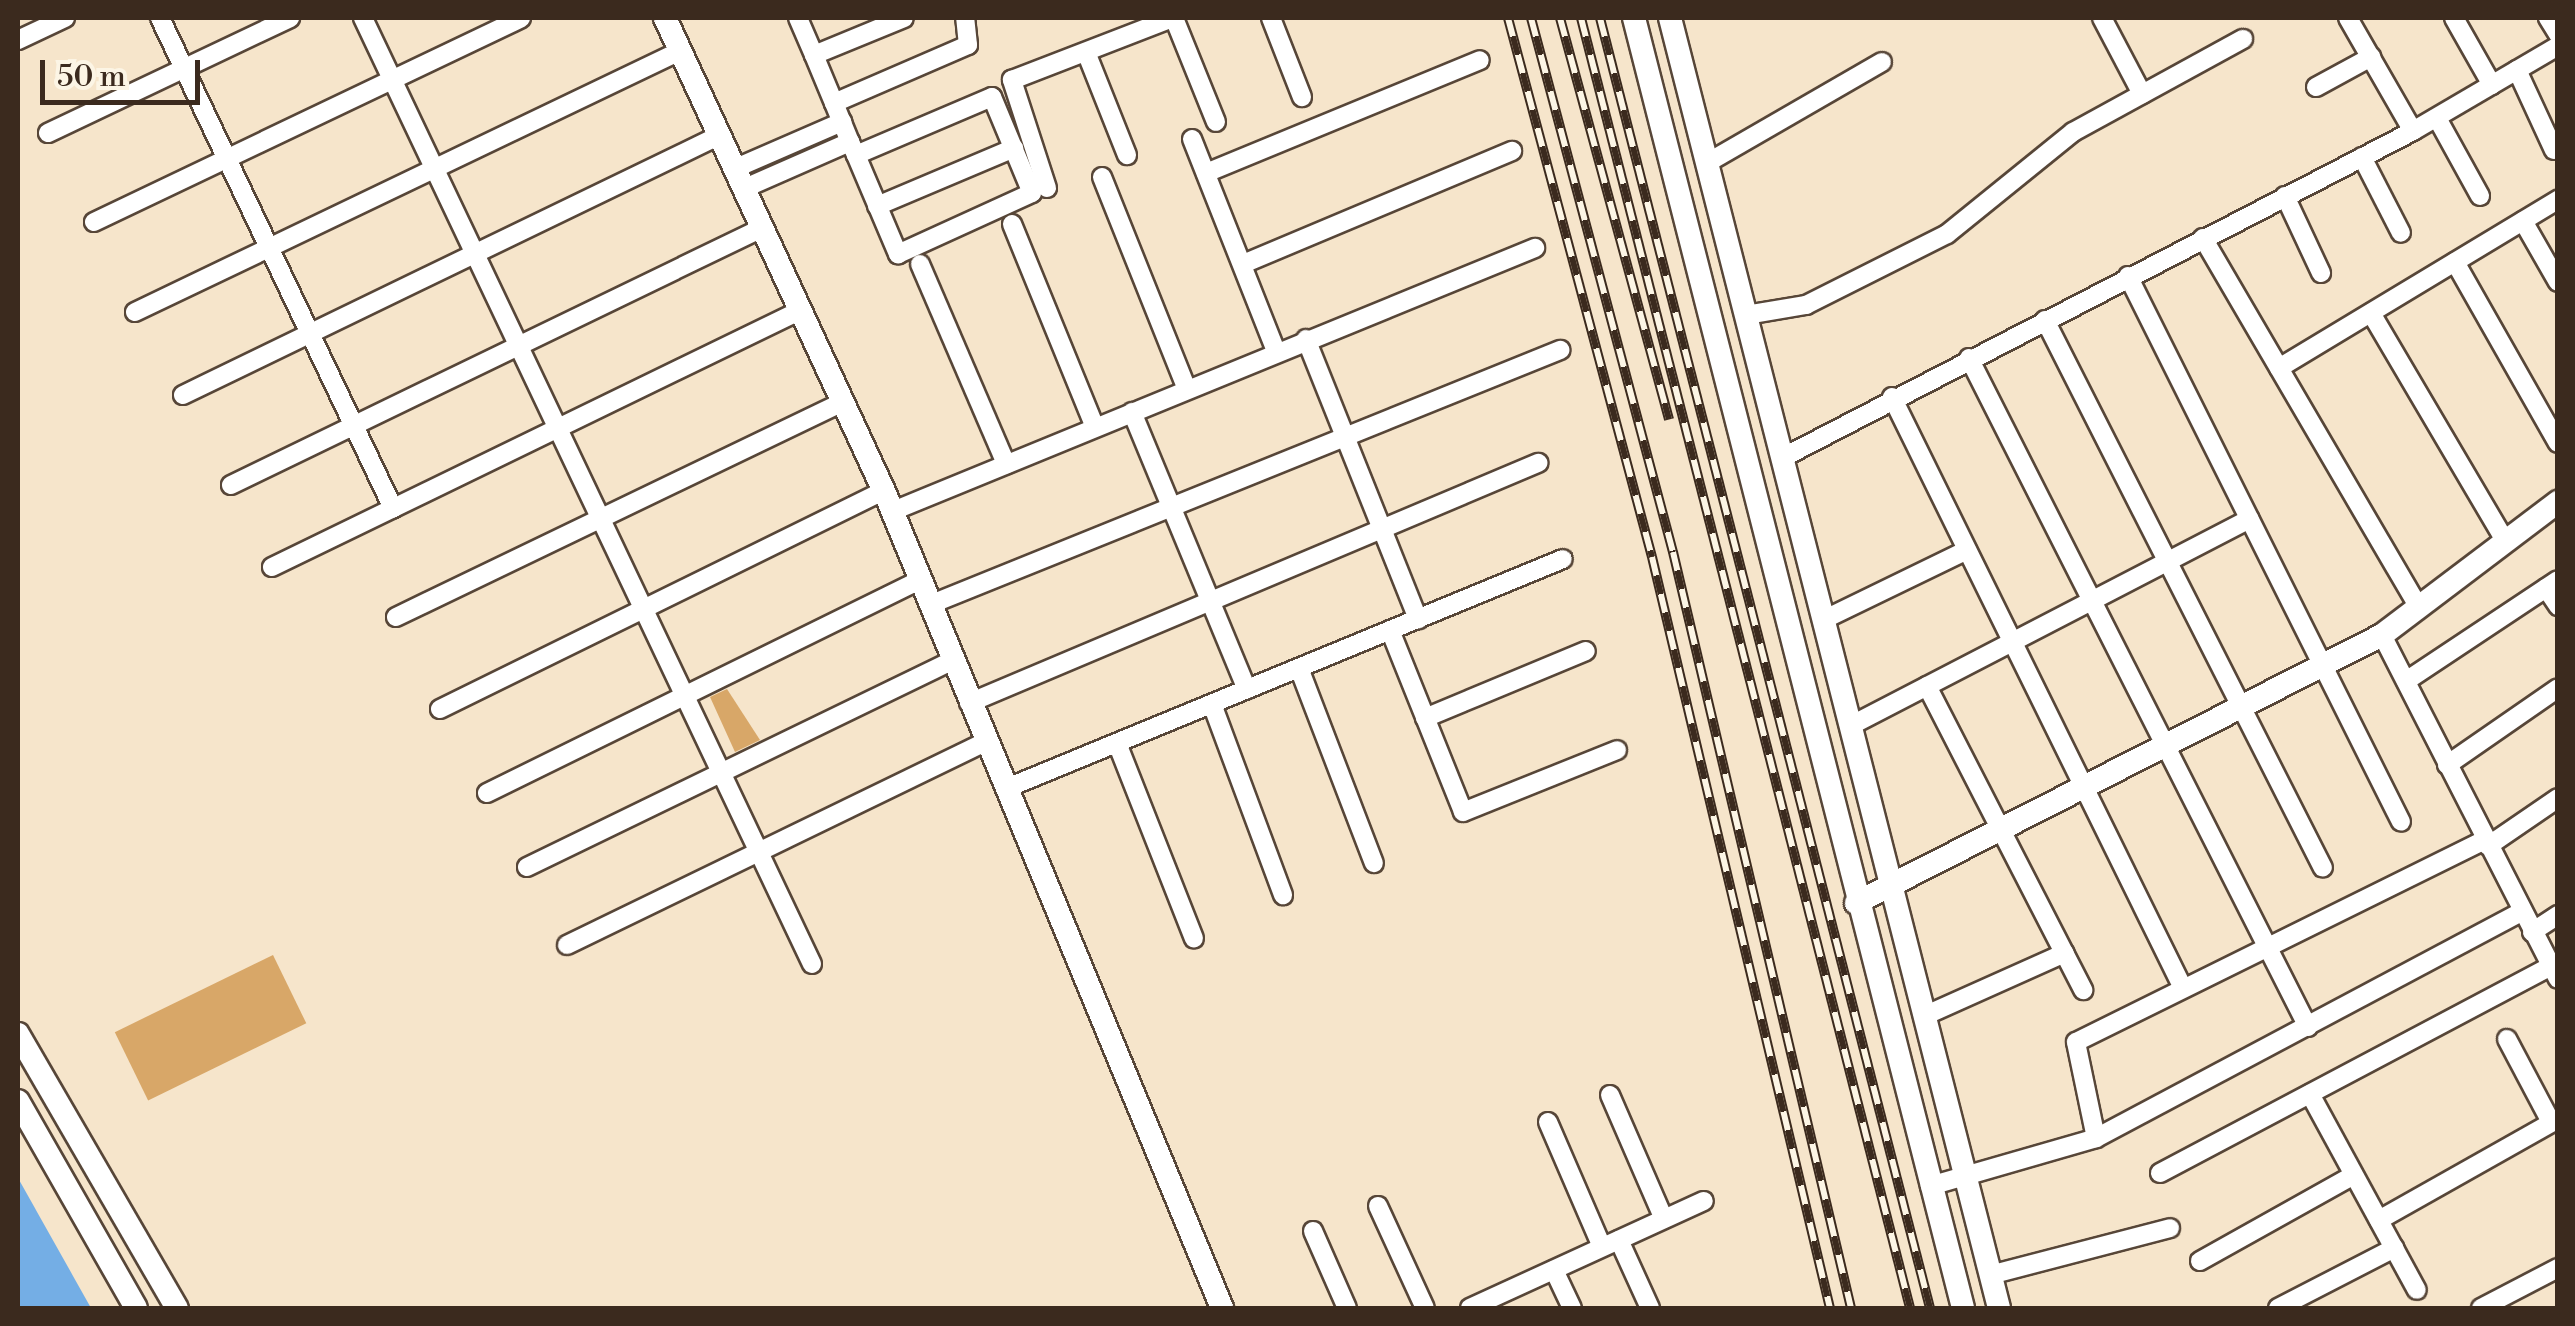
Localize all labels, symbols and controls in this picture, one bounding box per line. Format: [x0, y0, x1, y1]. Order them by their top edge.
scale bar [45, 40, 205, 102]
text: 50 m [57, 58, 126, 96]

